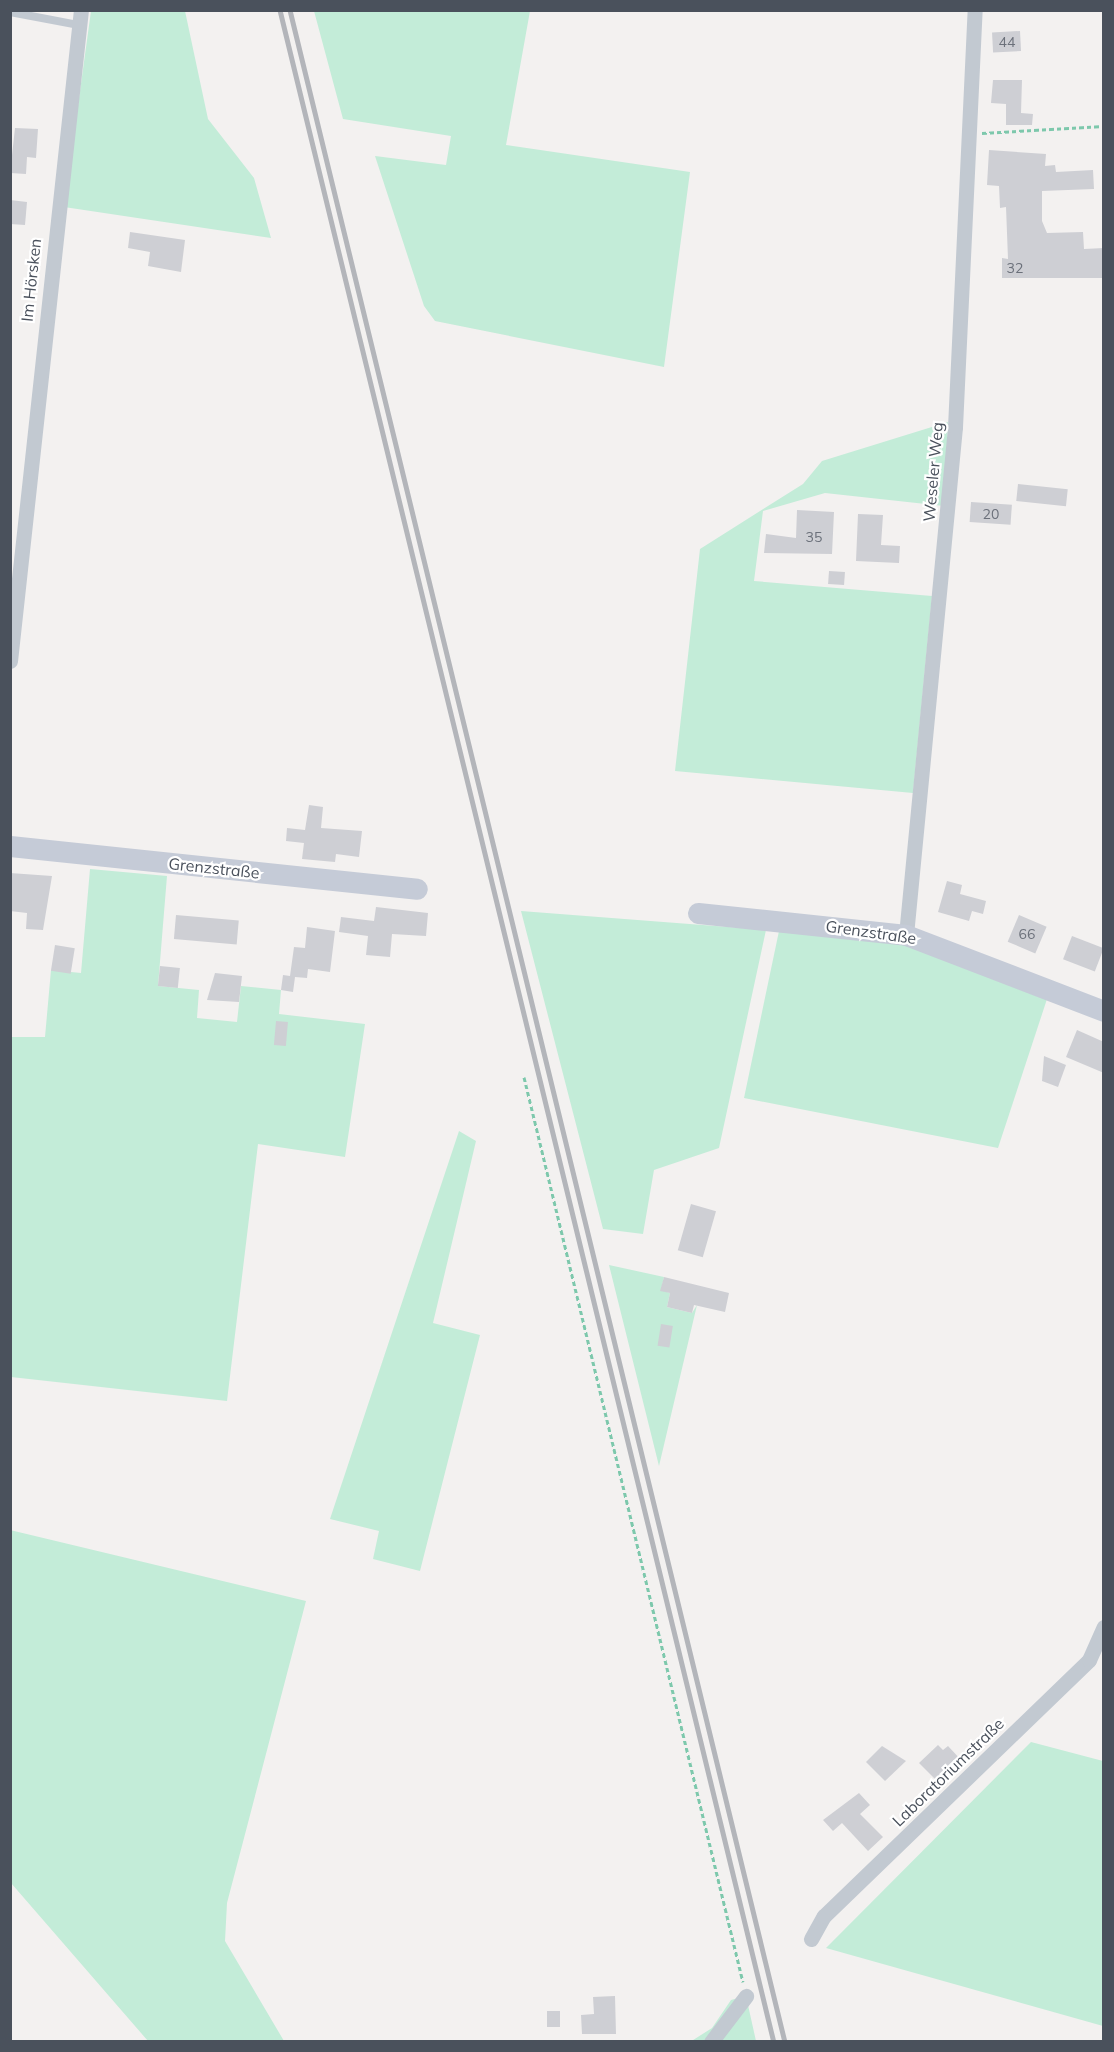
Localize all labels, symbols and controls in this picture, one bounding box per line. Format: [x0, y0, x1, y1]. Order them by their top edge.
house number: 44 [999, 34, 1015, 50]
street label: Im Hörsken [17, 237, 45, 323]
house number: 32 [1007, 260, 1023, 276]
street label: Weseler Weg [919, 421, 947, 523]
house number: 20 [983, 506, 999, 522]
house number: 35 [806, 529, 822, 545]
street label: Grenzstraße [168, 854, 260, 882]
street label: Grenzstraße [824, 916, 918, 948]
house number: 66 [1019, 926, 1035, 942]
street label: Laboratoriumstraße [888, 1714, 1008, 1830]

